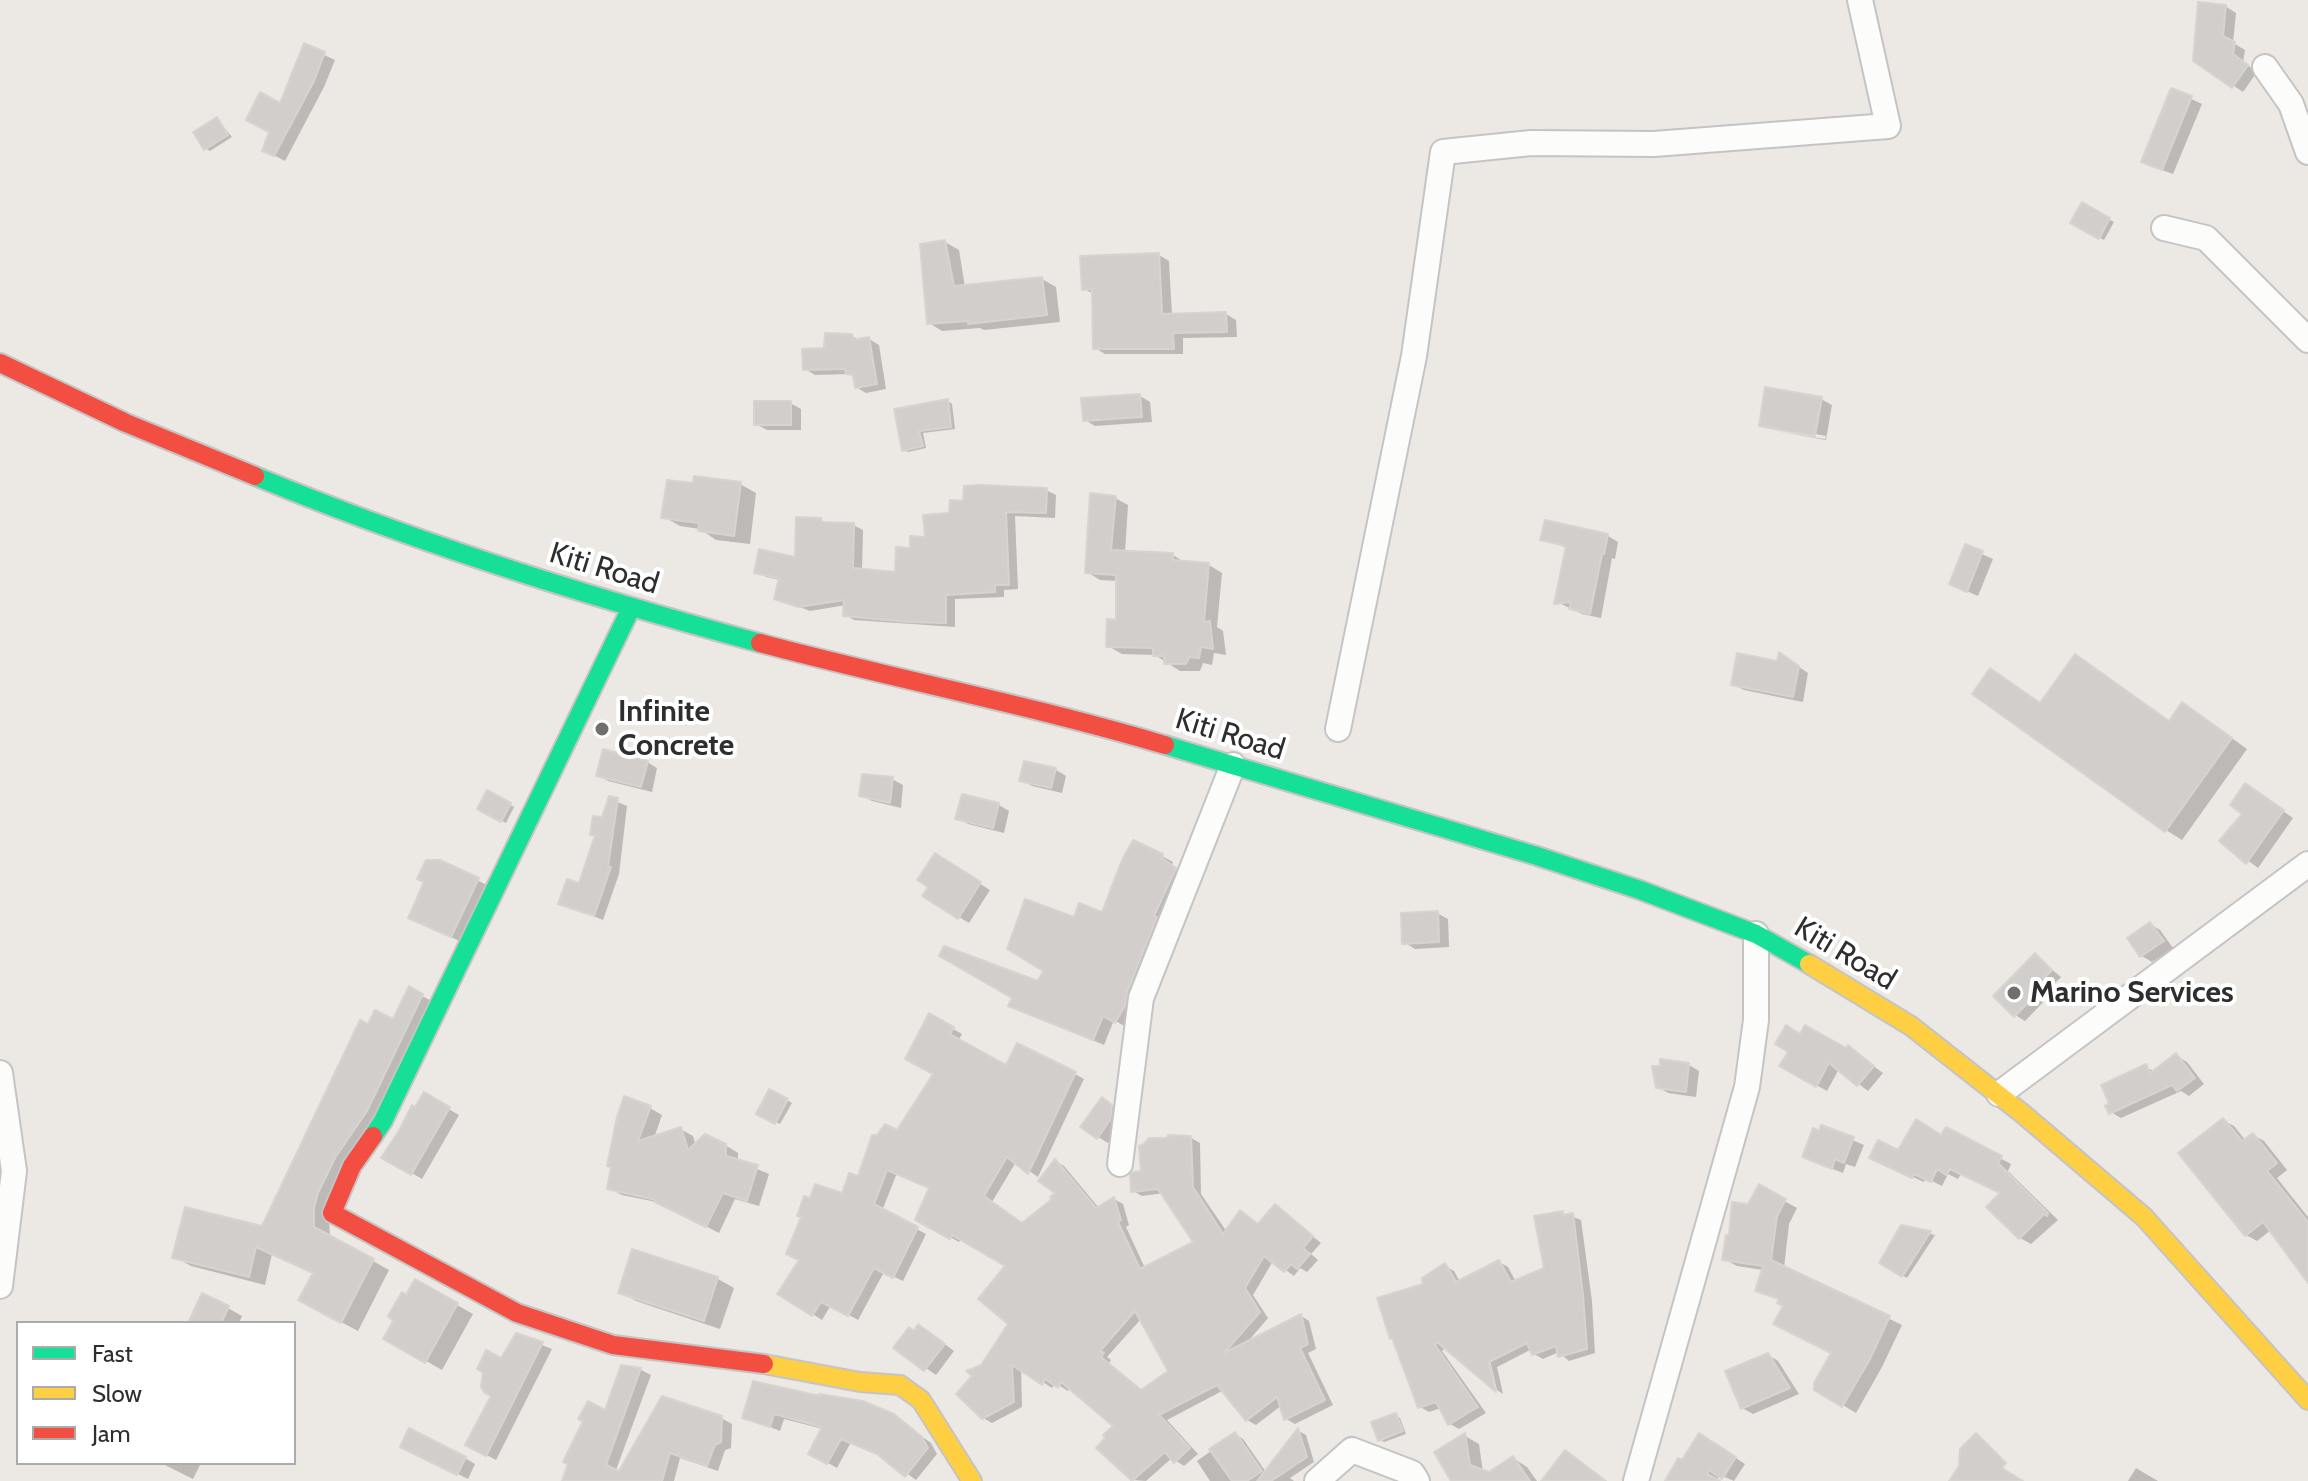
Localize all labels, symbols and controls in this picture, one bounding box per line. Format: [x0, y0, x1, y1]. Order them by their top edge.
street label: Kiti Road [545, 535, 663, 603]
place label: Infinite Concrete [618, 694, 734, 764]
street label: Kiti Road [1171, 701, 1289, 769]
marker: Infinite Concrete [593, 720, 611, 738]
street label: Kiti Road [1788, 910, 1902, 998]
place label: Marino Services [2030, 975, 2234, 1011]
marker: Marino Services [2005, 984, 2023, 1002]
legend [16, 1321, 296, 1465]
text: Fast [92, 1339, 133, 1368]
text: Slow [92, 1379, 142, 1408]
text: Jam [92, 1419, 130, 1448]

